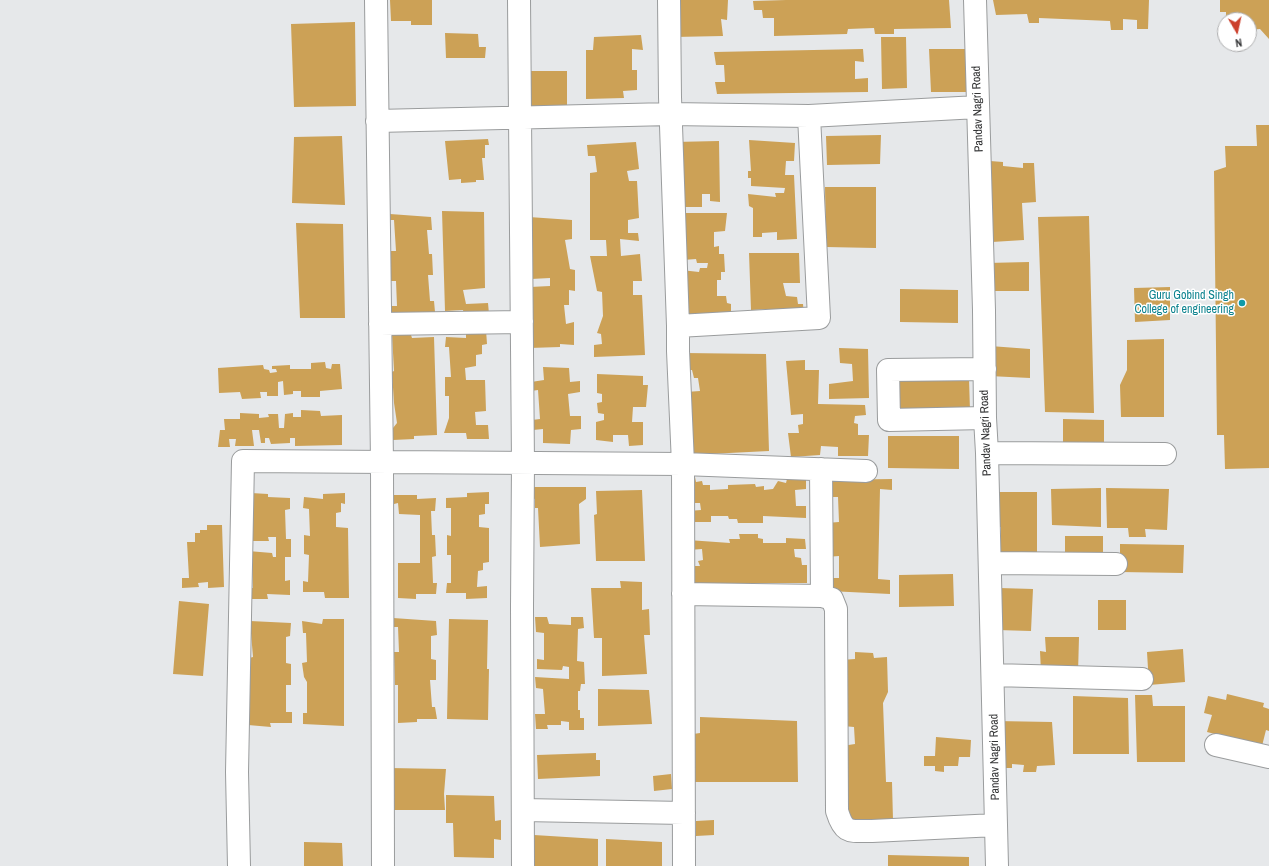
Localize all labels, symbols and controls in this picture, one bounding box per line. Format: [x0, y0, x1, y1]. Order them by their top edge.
north arrow [1217, 12, 1257, 52]
text: N [1234, 35, 1243, 50]
street label: Pandav Nagri Road [969, 66, 987, 152]
place label: Guru Gobind Singh College of engineering [1134, 289, 1234, 317]
marker: Guru Gobind Singh College of engineering [1237, 298, 1247, 308]
street label: Pandav Nagri Road [977, 390, 995, 476]
street label: Pandav Nagri Road [987, 714, 1003, 800]

